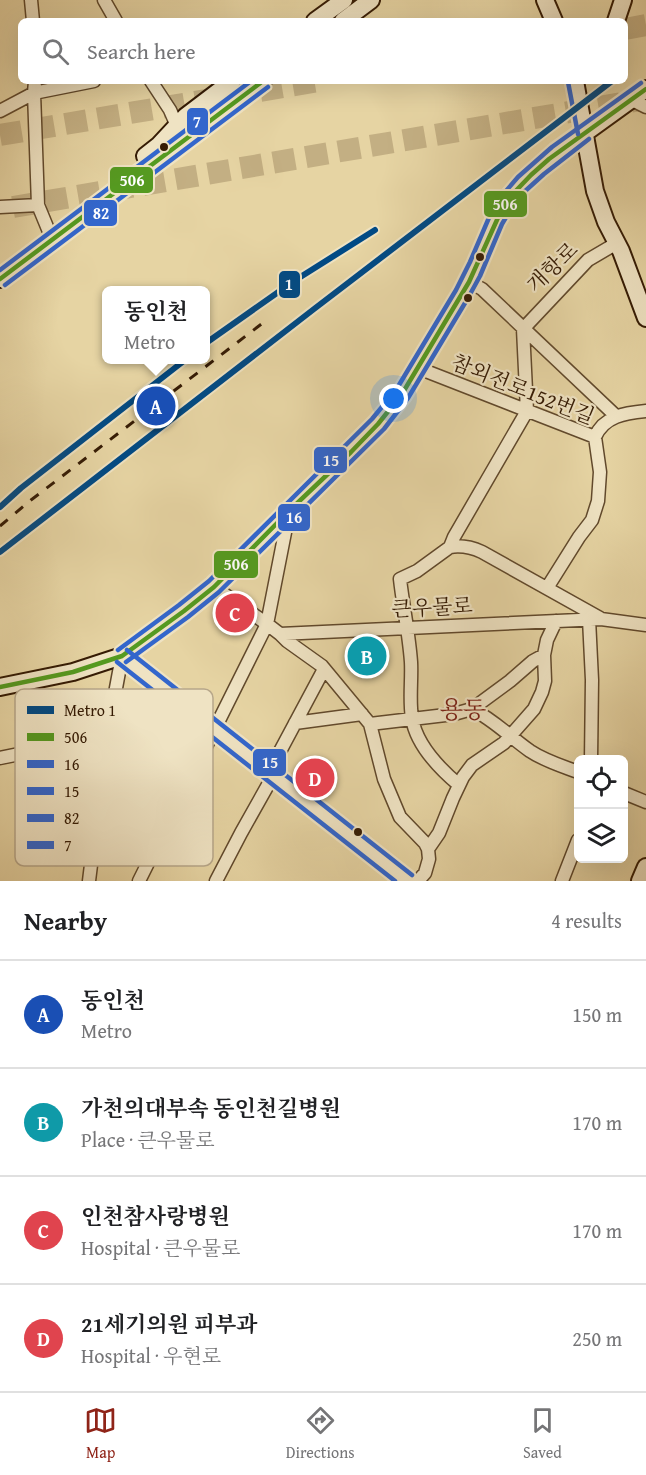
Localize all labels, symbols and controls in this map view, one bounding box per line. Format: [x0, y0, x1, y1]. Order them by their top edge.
search box [18, 18, 628, 84]
icon: search [39, 35, 72, 68]
text: Search here [87, 35, 196, 67]
line badge: 7 [186, 107, 209, 136]
text: 7 [193, 109, 201, 133]
unlabelled marker [158, 141, 170, 153]
line badge: 506 [109, 166, 154, 194]
text: 506 [120, 168, 144, 192]
line badge: 506 [483, 190, 528, 218]
text: 506 [493, 192, 517, 216]
line badge: 82 [83, 199, 118, 227]
text: 82 [93, 201, 109, 225]
street label: 개항로 [519, 235, 585, 299]
unlabelled marker [474, 251, 486, 263]
line badge: 1 [278, 270, 301, 299]
text: 1 [285, 272, 293, 296]
popup [102, 286, 210, 364]
unlabelled marker [462, 292, 474, 304]
text: 동인천 [124, 295, 188, 327]
text: Metro [124, 327, 175, 356]
street label: 참외전로152번길 [447, 346, 599, 432]
pin: A [136, 384, 176, 428]
your location [379, 384, 408, 413]
line badge: 15 [313, 446, 348, 474]
text: 15 [323, 448, 339, 472]
line badge: 16 [277, 503, 311, 532]
text: 16 [286, 505, 302, 529]
line badge: 506 [213, 550, 259, 579]
text: 506 [224, 552, 248, 576]
street label: 큰우물로 [391, 589, 473, 625]
pin: C [216, 590, 254, 636]
pin: B [348, 634, 386, 678]
legend [15, 689, 213, 866]
district label: 용동 [440, 692, 486, 727]
text: Metro 1 [64, 698, 116, 722]
text: 506 [64, 725, 87, 749]
line badge: 15 [252, 748, 287, 777]
text: 15 [262, 750, 278, 774]
text: 16 [64, 752, 80, 776]
map controls [574, 755, 628, 863]
button: locate [574, 755, 628, 809]
pin: D [296, 756, 334, 800]
text: 15 [64, 779, 79, 803]
text: 82 [64, 806, 79, 830]
button: layers [574, 809, 628, 863]
unlabelled marker [352, 826, 364, 838]
text: 7 [64, 833, 72, 857]
text: Nearby [24, 901, 107, 940]
text: 4 results [551, 906, 622, 935]
text: 동인천 [81, 984, 145, 1016]
text: A [37, 1000, 50, 1029]
text: 150 m [572, 1000, 622, 1029]
text: Metro [81, 1016, 132, 1045]
text: 가천의대부속 동인천길병원 [81, 1092, 341, 1124]
text: B [37, 1108, 50, 1137]
text: 170 m [572, 1108, 622, 1137]
text: Place · 큰우물로 [81, 1125, 214, 1154]
text: 인천참사랑병원 [81, 1200, 230, 1232]
text: C [38, 1216, 49, 1245]
text: 170 m [572, 1216, 622, 1245]
text: Hospital · 큰우물로 [81, 1233, 240, 1262]
text: 21세기의원 피부과 [81, 1308, 257, 1340]
text: D [37, 1324, 50, 1353]
text: 250 m [572, 1324, 622, 1353]
text: Hospital · 우현로 [81, 1341, 221, 1370]
tab: Map [84, 1404, 117, 1464]
tab: Directions [286, 1404, 355, 1464]
tab: Saved [523, 1404, 562, 1464]

